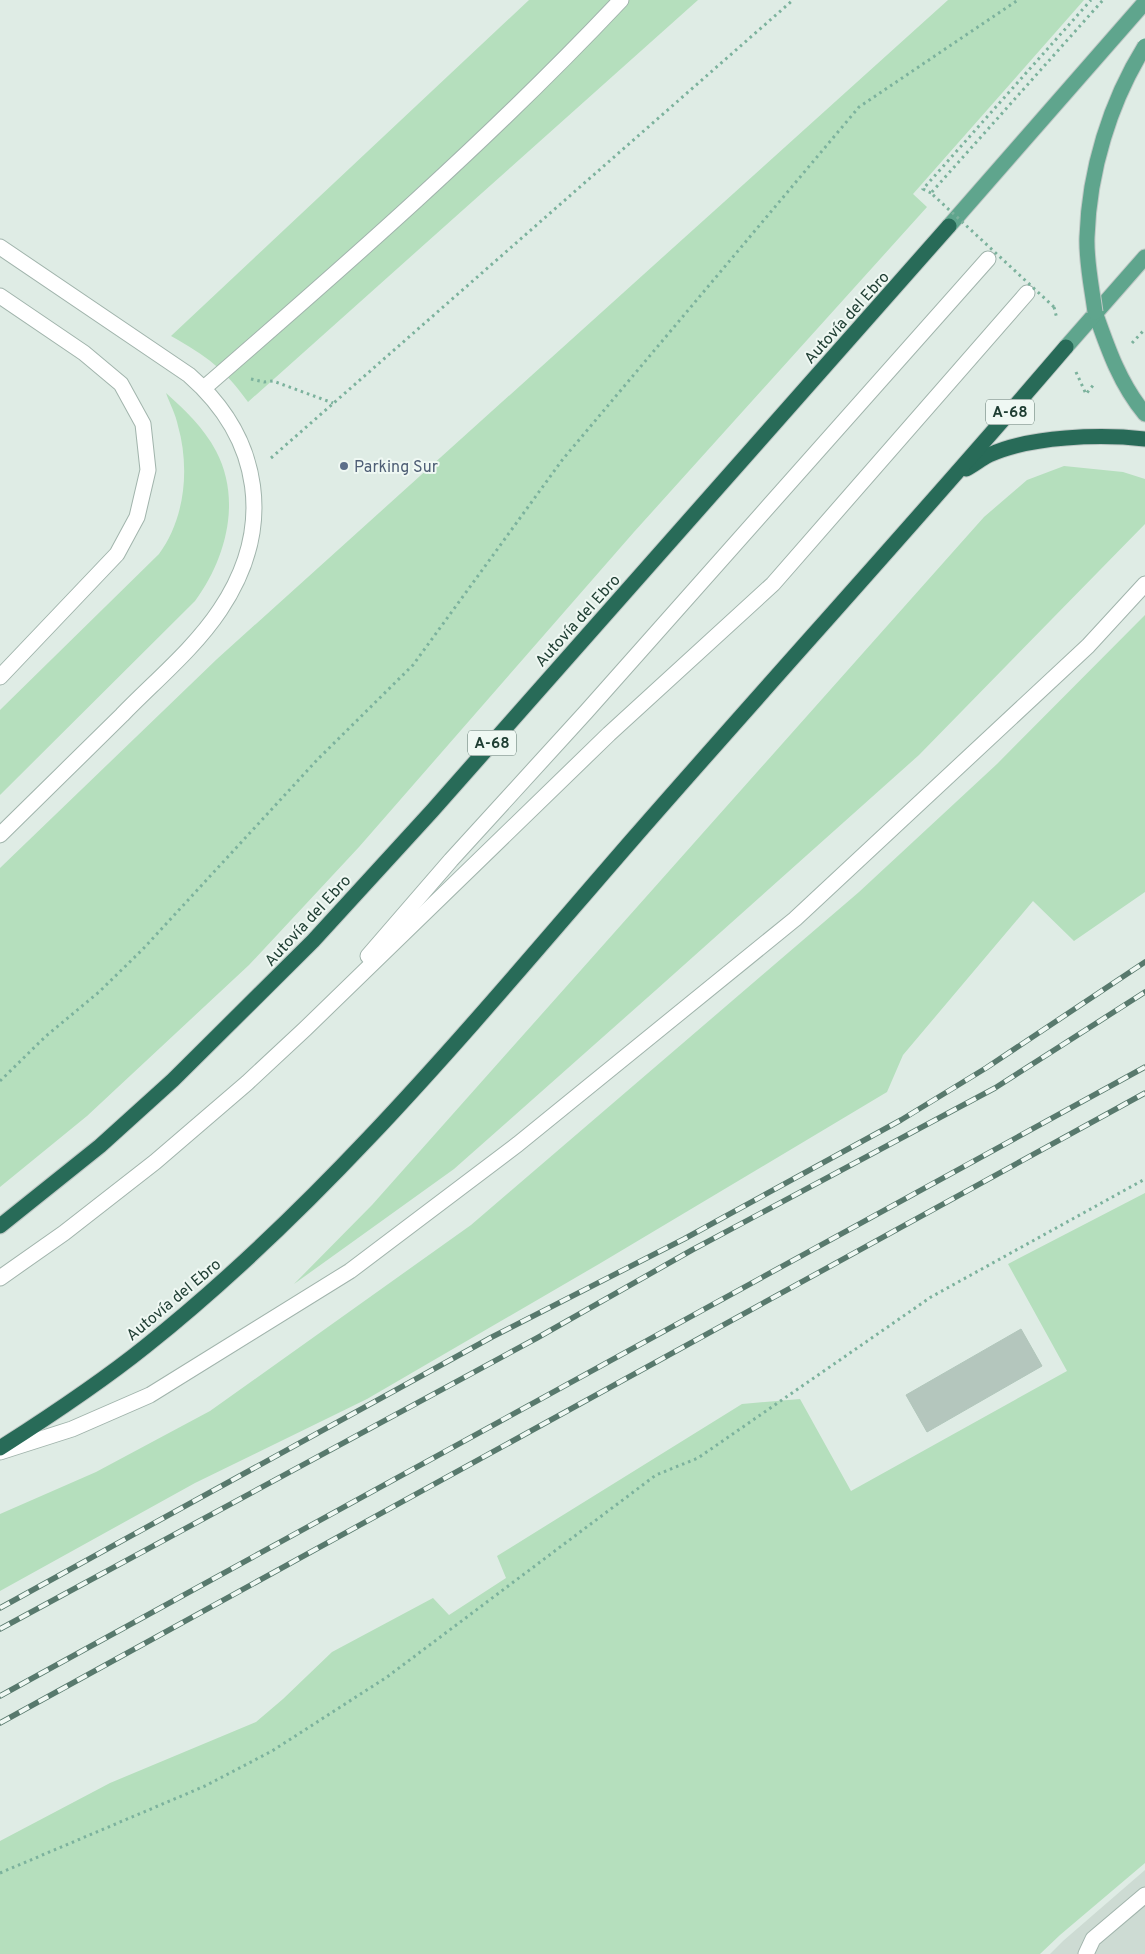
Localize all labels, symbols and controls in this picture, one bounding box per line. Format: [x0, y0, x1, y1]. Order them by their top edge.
street label: Autovía del Ebro [801, 268, 894, 369]
road number: A-68 [986, 400, 1034, 424]
place label: Parking Sur [354, 458, 438, 478]
marker: Parking Sur [338, 460, 350, 472]
street label: Autovía del Ebro [532, 571, 625, 672]
road number: A-68 [468, 730, 516, 756]
street label: Autovía del Ebro [261, 871, 356, 971]
street label: Autovía del Ebro [123, 1255, 226, 1346]

